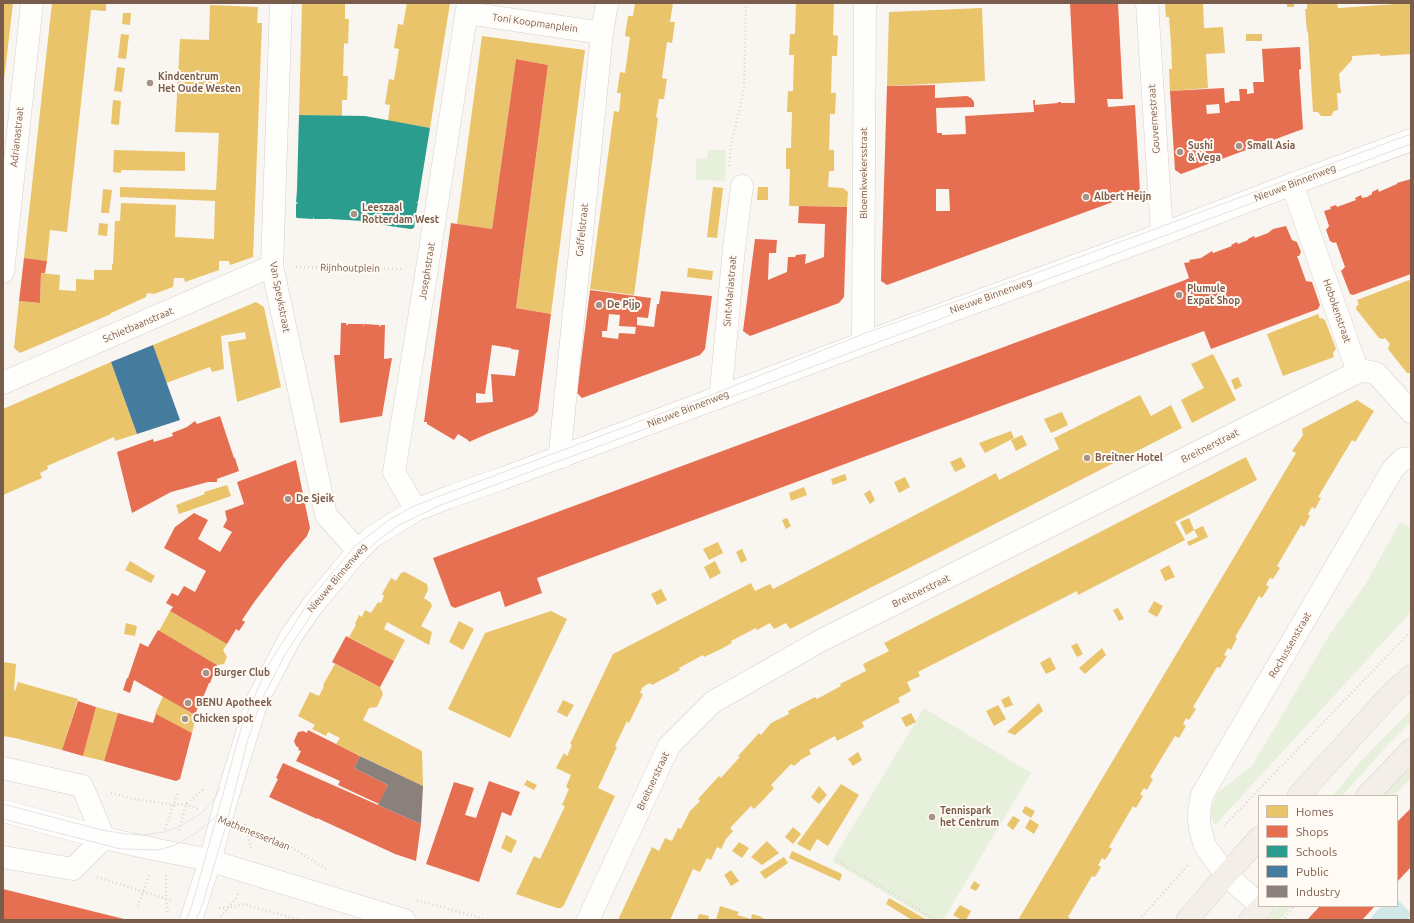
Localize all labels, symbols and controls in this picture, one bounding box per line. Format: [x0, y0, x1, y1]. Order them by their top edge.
street label: Toni Koopmanplein [491, 11, 579, 35]
place label: Kindcentrum Het Oude Westen [158, 71, 241, 94]
marker: Kindcentrum Het Oude Westen [145, 78, 155, 88]
street label: Gouvernestraat [1146, 84, 1162, 154]
street label: Adrianastraat [8, 106, 26, 168]
street label: Bloemkwekersstraat [858, 127, 870, 219]
place label: Sushi & Vega [1188, 140, 1221, 164]
place label: Small Asia [1247, 140, 1295, 152]
marker: Small Asia [1234, 141, 1244, 151]
marker: Sushi & Vega [1175, 147, 1185, 157]
street label: Nieuwe Binnenweg [1252, 162, 1338, 204]
place label: Albert Heijn [1094, 191, 1151, 203]
marker: Albert Heijn [1081, 192, 1091, 202]
place label: Leeszaal Rotterdam West [362, 202, 439, 226]
street label: Gaffelstraat [573, 203, 591, 257]
marker: Leeszaal Rotterdam West [349, 209, 359, 219]
street label: Josephstraat [417, 241, 437, 301]
street label: Sint-Mariastraat [721, 255, 739, 327]
street label: Van Speykstraat [267, 260, 293, 334]
street label: Rijnhoutplein [320, 261, 380, 275]
street label: Nieuwe Binnenweg [948, 276, 1034, 316]
street label: Hobokenstraat [1320, 277, 1354, 345]
place label: Plumule Expat Shop [1187, 283, 1240, 306]
marker: Plumule Expat Shop [1174, 290, 1184, 300]
place label: De Pijp [607, 299, 641, 311]
marker: De Pijp [594, 300, 604, 310]
street label: Schietbaanstraat [101, 305, 175, 345]
street label: Nieuwe Binnenweg [645, 388, 731, 430]
street label: Breitnerstraat [1179, 426, 1241, 466]
place label: Breitner Hotel [1095, 452, 1163, 464]
marker: Breitner Hotel [1082, 453, 1092, 463]
place label: De Sjeik [296, 493, 334, 505]
marker: De Sjeik [283, 494, 293, 504]
street label: Nieuwe Binnenweg [305, 541, 369, 615]
street label: Breitnerstraat [890, 572, 952, 610]
street label: Rochussenstraat [1266, 610, 1314, 680]
place label: Burger Club [214, 667, 270, 679]
marker: Burger Club [201, 668, 211, 678]
place label: BENU Apotheek [196, 697, 272, 709]
marker: BENU Apotheek [183, 698, 193, 708]
place label: Chicken spot [193, 713, 253, 725]
marker: Chicken spot [180, 714, 190, 724]
street label: Breitnerstraat [634, 750, 672, 812]
legend [1258, 795, 1398, 907]
place label: Tennispark het Centrum [940, 805, 999, 828]
text: Homes [1296, 805, 1334, 818]
marker: Tennispark het Centrum [927, 812, 937, 822]
street label: Mathenesserlaan [216, 813, 292, 853]
text: Shops [1296, 825, 1328, 838]
text: Schools [1296, 845, 1337, 858]
text: Public [1296, 865, 1329, 878]
text: Industry [1296, 885, 1340, 898]

